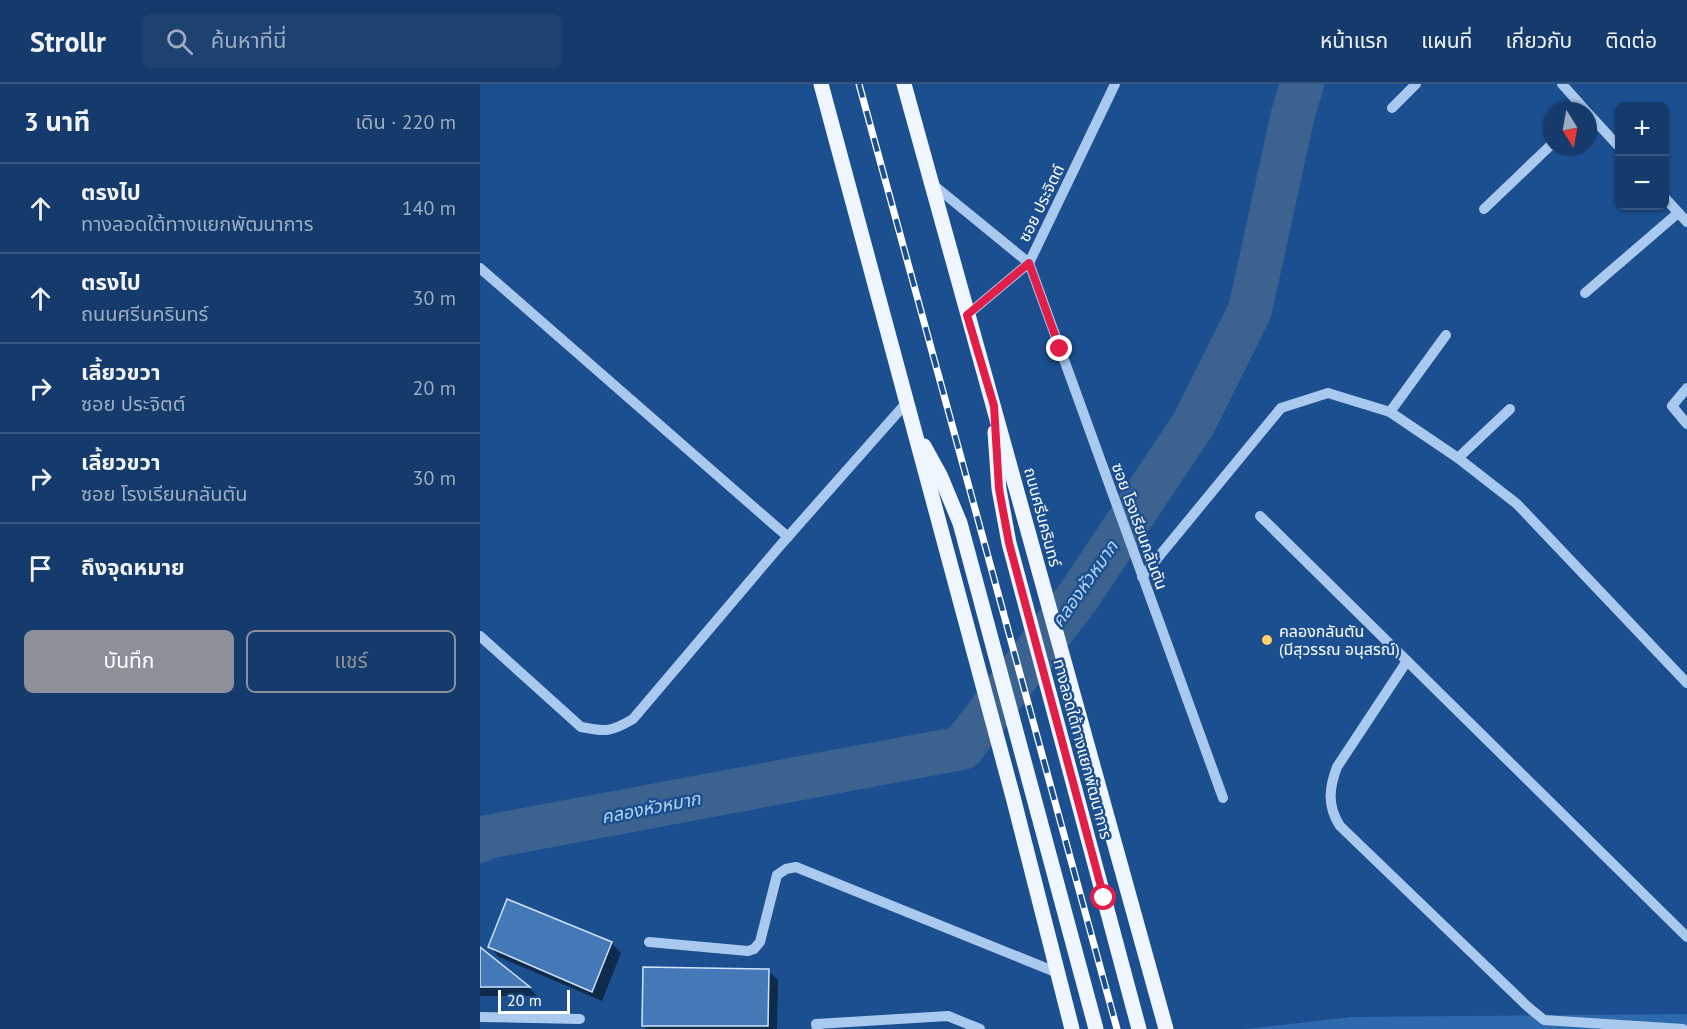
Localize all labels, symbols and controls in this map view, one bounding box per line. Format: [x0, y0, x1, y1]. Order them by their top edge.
search box [142, 14, 562, 68]
text: Strollr [30, 23, 106, 60]
icon: search [163, 25, 196, 58]
text: ค้นหาที่นี่ [211, 26, 287, 54]
text: หน้าแรก [1320, 27, 1388, 54]
text: แผนที่ [1421, 27, 1472, 54]
text: เกี่ยวกับ [1505, 27, 1572, 54]
text: ติดต่อ [1605, 27, 1657, 54]
north arrow [1543, 102, 1597, 156]
map controls [1615, 102, 1669, 210]
button: + [1615, 102, 1669, 156]
text: 3 นาที [24, 105, 90, 138]
text: เดิน · 220 m [355, 109, 456, 135]
button: − [1615, 156, 1669, 210]
street label: ซอย ประจิตต์ [1014, 161, 1068, 245]
text: ตรงไป [81, 178, 141, 206]
icon: ahead [24, 192, 57, 225]
text: 140 m [402, 195, 456, 221]
text: ทางลอดใต้ทางแยกพัฒนาการ [81, 211, 313, 237]
text: ตรงไป [81, 268, 141, 296]
icon: ahead [24, 282, 57, 315]
text: 30 m [413, 285, 456, 311]
text: ถนนศรีนครินทร์ [81, 301, 208, 327]
route end [1046, 335, 1072, 361]
text: เลี้ยวขวา [81, 358, 161, 386]
icon: right [24, 372, 57, 405]
text: 20 m [413, 375, 456, 401]
text: ซอย ประจิตต์ [81, 391, 186, 417]
text: เลี้ยวขวา [81, 448, 161, 476]
street label: ซอย โรงเรียนกลันตัน [1108, 460, 1172, 592]
icon: right [24, 462, 57, 495]
text: 30 m [413, 465, 456, 491]
street label: ถนนศรีนครินทร์ [1020, 465, 1066, 570]
text: ซอย โรงเรียนกลันตัน [81, 481, 248, 507]
water label: คลองหัวหมาก [1046, 535, 1124, 631]
icon: arrive [24, 552, 57, 585]
text: ถึงจุดหมาย [81, 553, 185, 581]
place label: คลองกลันตัน (มีสุวรรณ อนุสรณ์) [1279, 621, 1400, 659]
button: บันทึก [24, 630, 234, 693]
button: แชร์ [246, 630, 456, 693]
marker: คลองกลันตัน (มีสุวรรณ อนุสรณ์) [1260, 633, 1274, 647]
street label: ทางลอดใต้ทางแยกพัฒนาการ [1049, 657, 1117, 842]
water label: คลองหัวหมาก [599, 786, 704, 828]
route start [1090, 884, 1116, 910]
scale bar [498, 987, 570, 1014]
text: 20 m [507, 990, 542, 1010]

